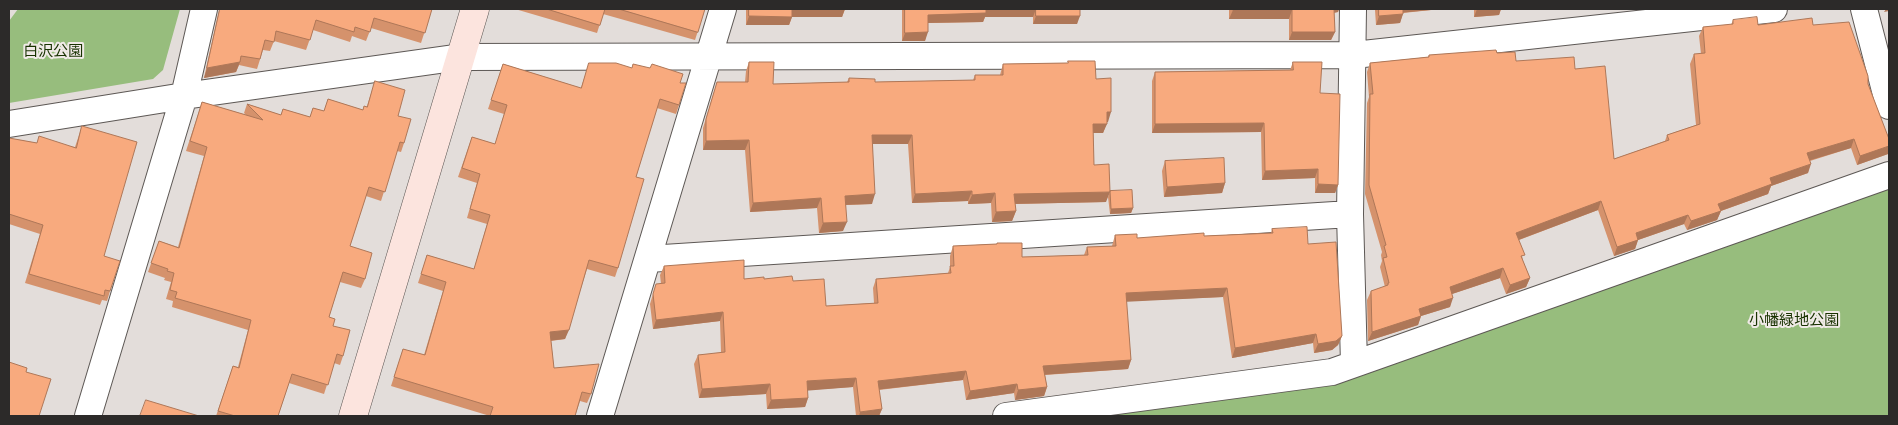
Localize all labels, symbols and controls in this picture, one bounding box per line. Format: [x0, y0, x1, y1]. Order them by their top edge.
park label: 白沢公園 [23, 43, 83, 61]
park label: 小幡緑地公園 [1749, 312, 1839, 330]

